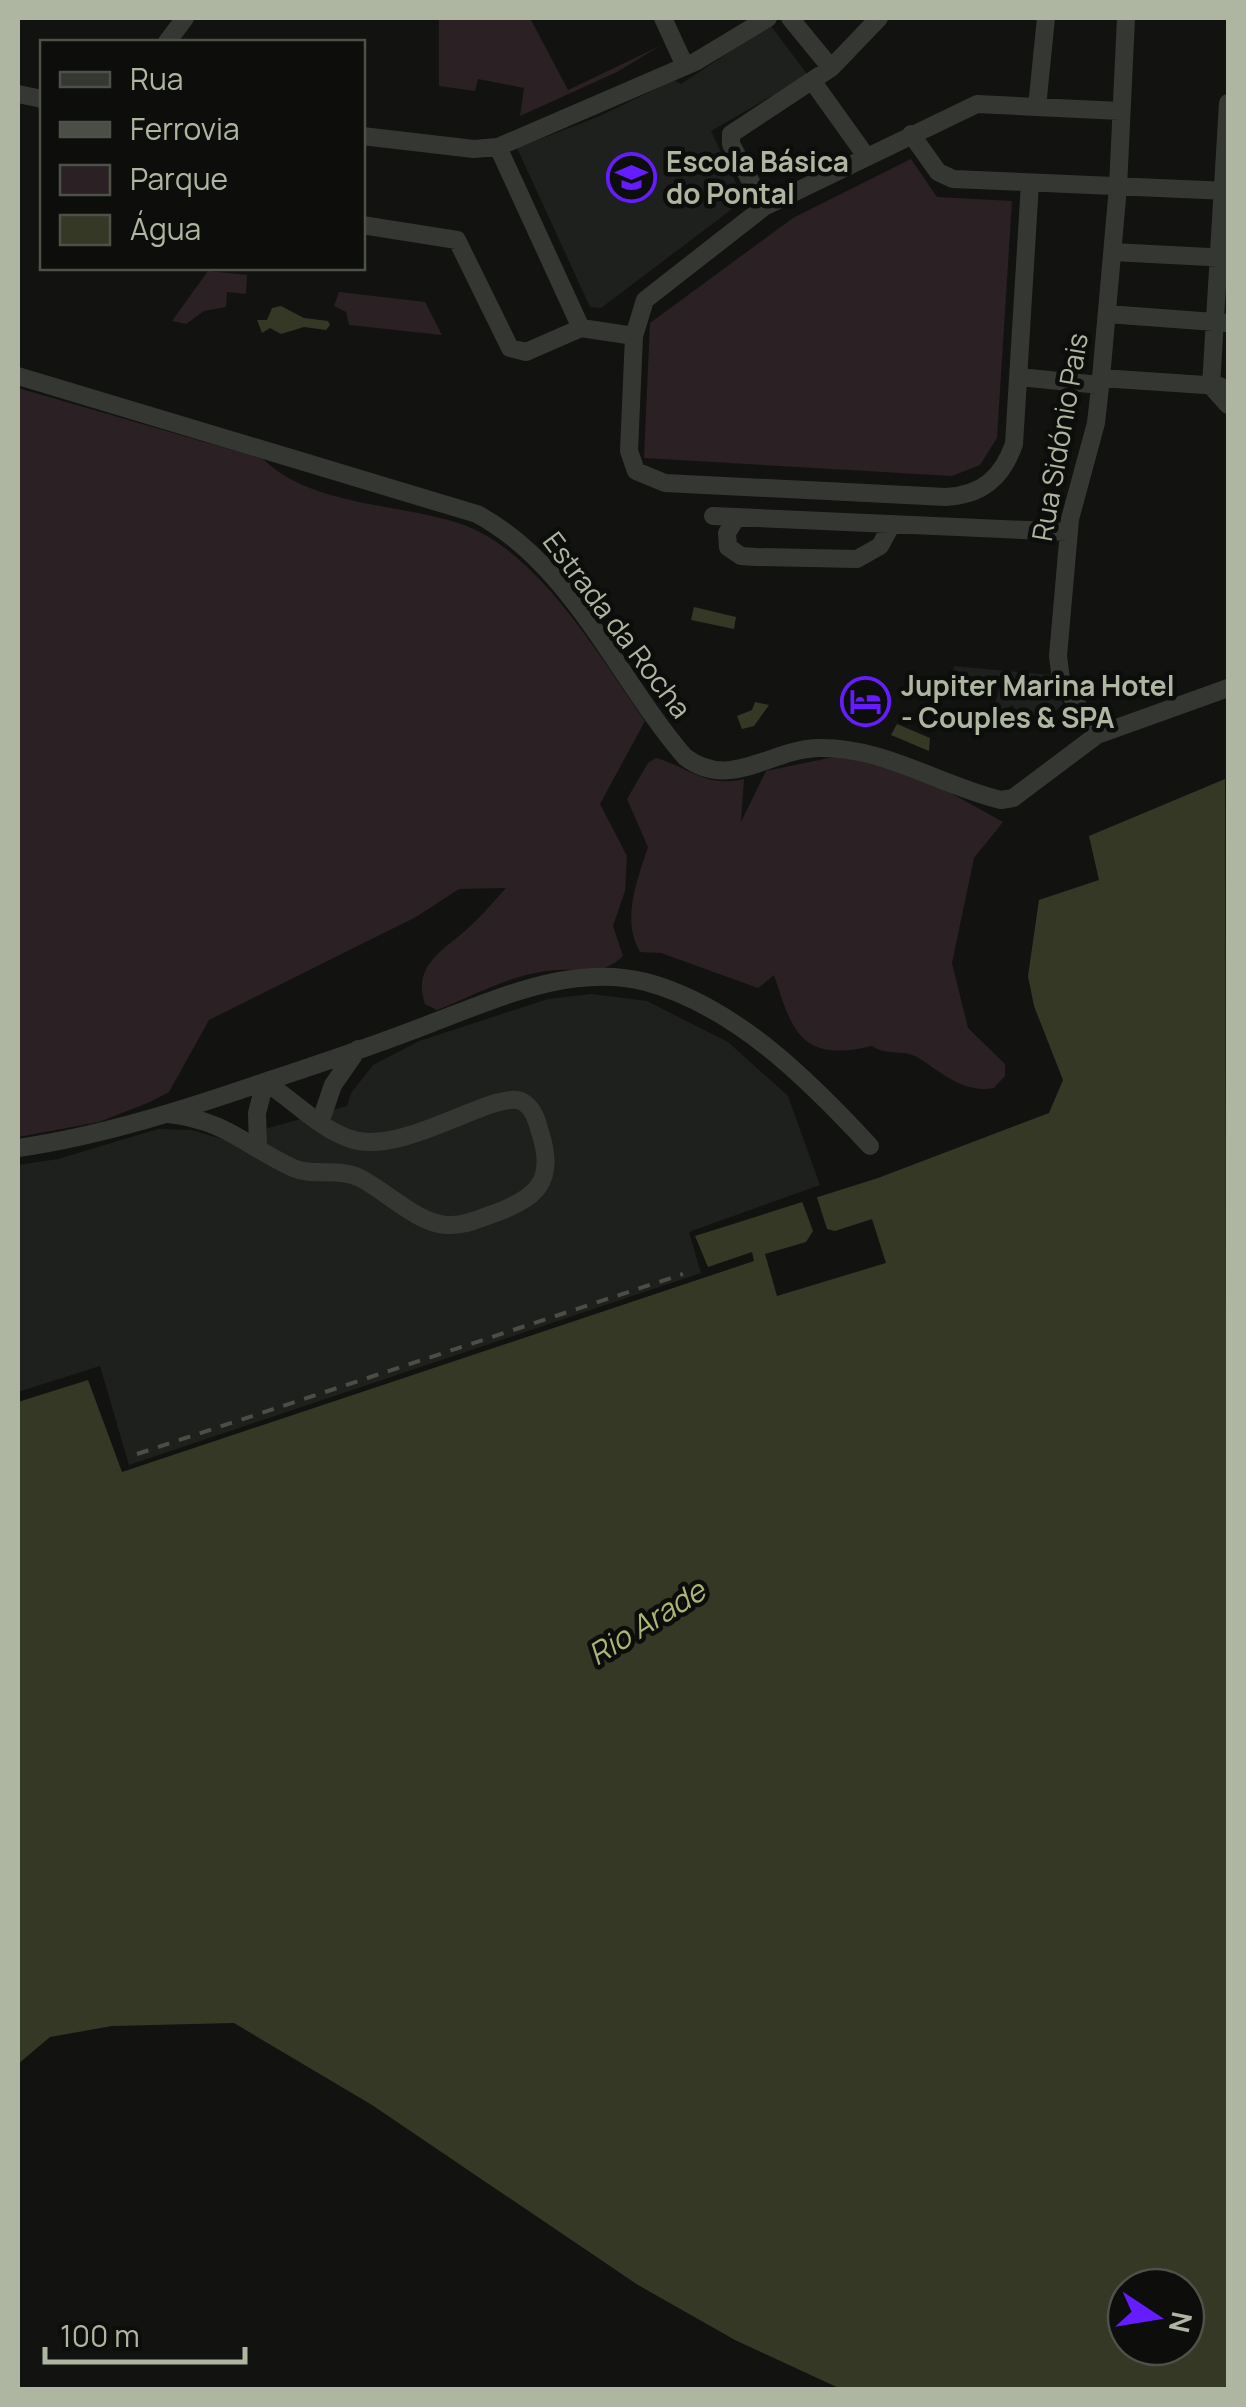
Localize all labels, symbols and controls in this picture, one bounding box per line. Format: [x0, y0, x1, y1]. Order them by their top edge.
legend [40, 40, 365, 270]
text: Rua [130, 58, 183, 99]
text: Ferrovia [130, 108, 240, 149]
place label: Escola Básica do Pontal [666, 142, 849, 212]
school or university icon: Escola Básica do Pontal [605, 152, 657, 204]
text: Parque [130, 158, 228, 199]
text: Água [130, 208, 201, 249]
street label: Rua Sidónio Pais [1022, 330, 1096, 544]
street label: Estrada da Rocha [535, 523, 700, 725]
place label: Jupiter Marina Hotel - Couples & SPA [901, 666, 1175, 736]
hotel icon: Jupiter Marina Hotel - Couples & SPA [840, 676, 892, 728]
water label: Rio Arade [580, 1569, 714, 1674]
north arrow [1106, 2267, 1206, 2367]
scale bar [45, 2302, 245, 2364]
text: N [1161, 2309, 1202, 2336]
text: 100 m [60, 2315, 140, 2356]

